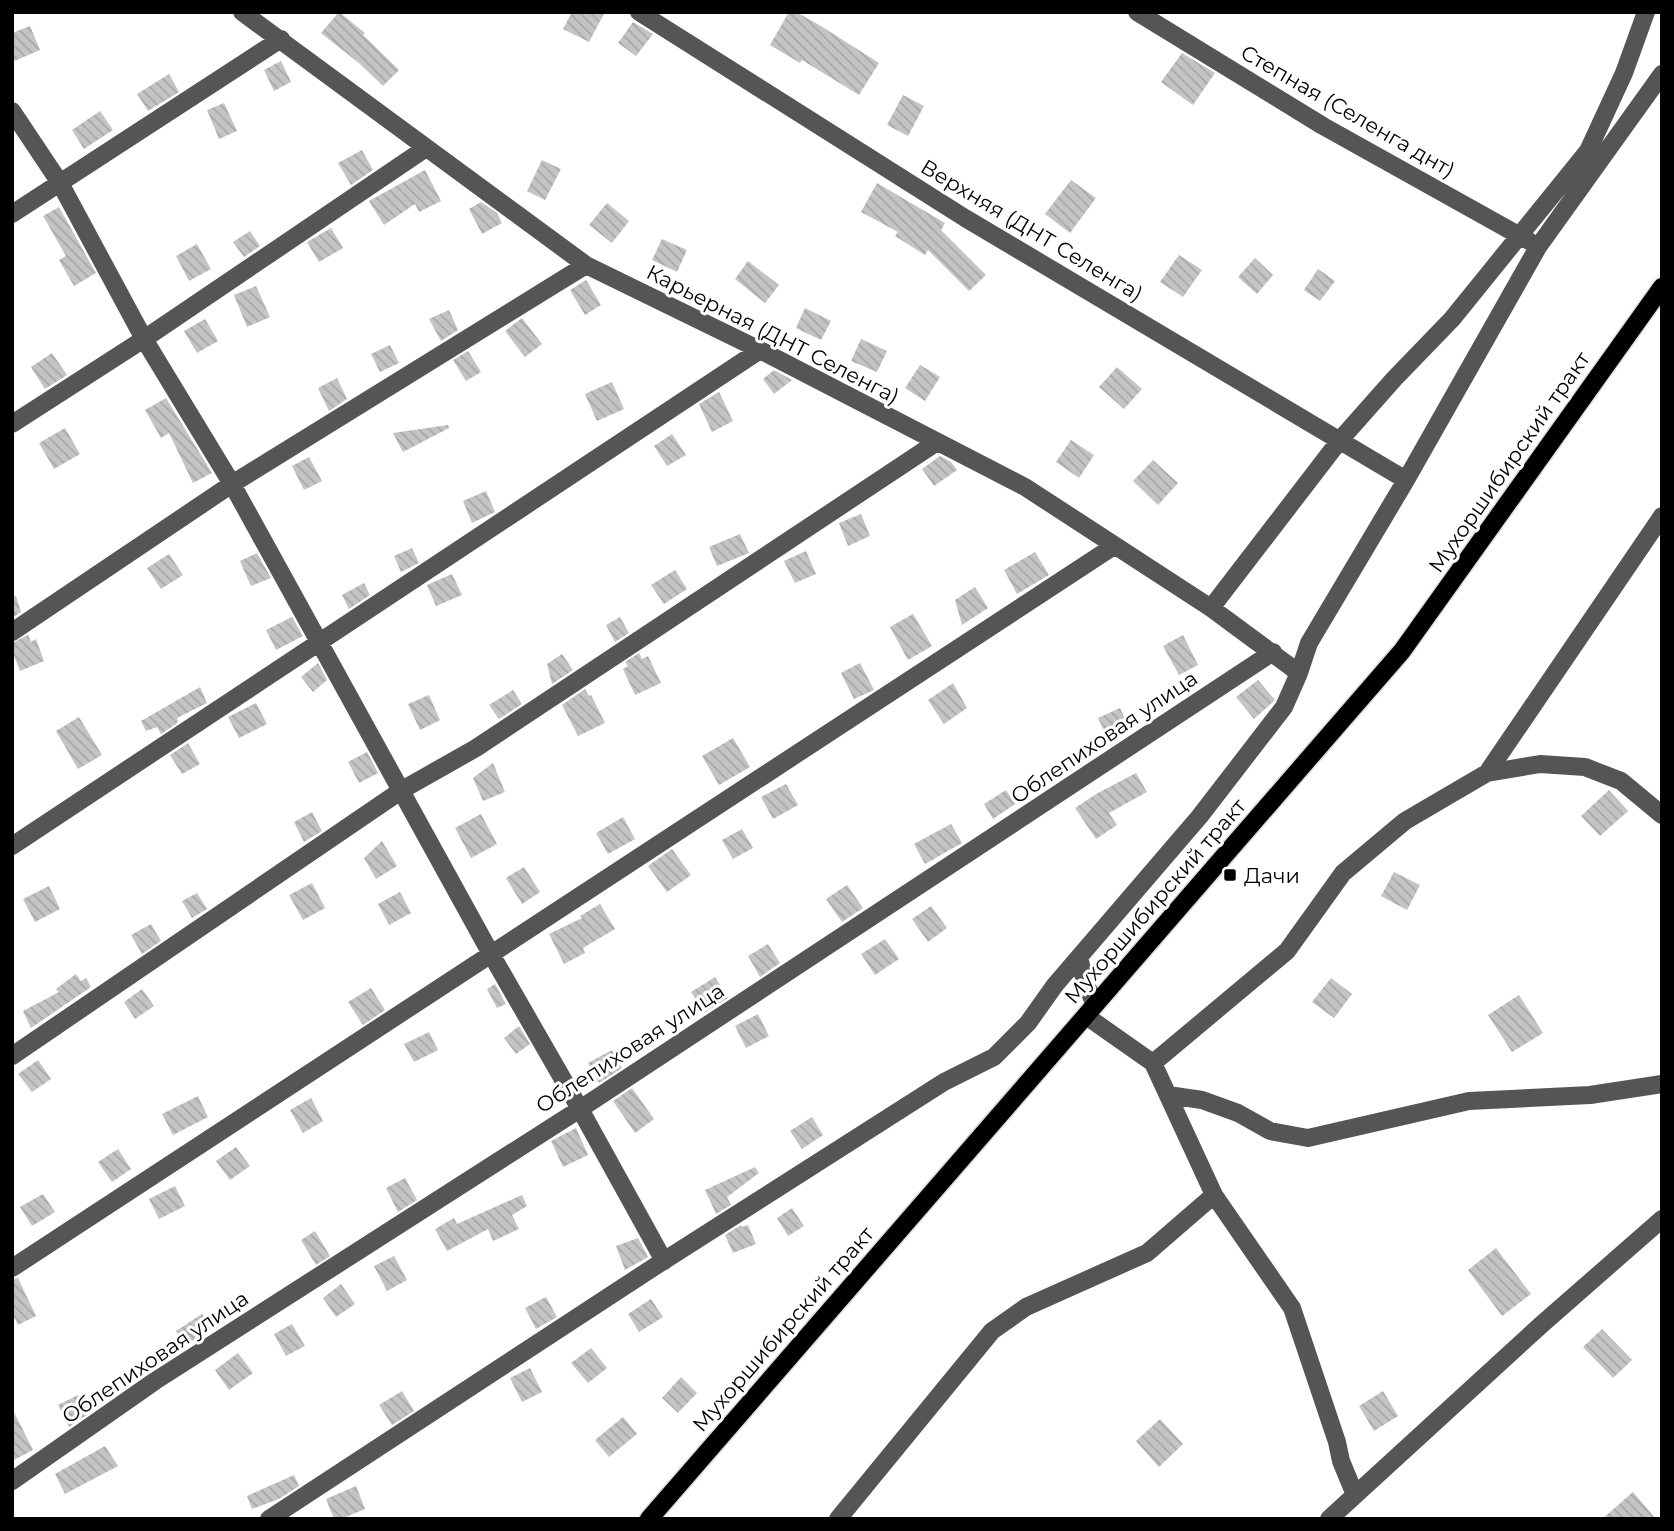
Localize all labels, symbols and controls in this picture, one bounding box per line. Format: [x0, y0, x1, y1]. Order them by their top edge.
street label: Степная (Селенга днт) [1237, 39, 1459, 183]
street label: Верхняя (ДНТ Селенга) [917, 154, 1147, 306]
street label: Карьерная (ДНТ Селенга) [642, 259, 904, 409]
street label: Мухоршибирский тракт [1423, 347, 1595, 577]
street label: Облепиховая улица [1006, 665, 1202, 809]
street label: Мухоршибирский тракт [1059, 793, 1251, 1009]
place label: Дачи [1244, 863, 1300, 888]
marker: Дачи [1222, 867, 1238, 883]
street label: Облепиховая улица [531, 978, 729, 1118]
street label: Мухоршибирский тракт [687, 1221, 879, 1437]
street label: Облепиховая улица [57, 1285, 253, 1429]

